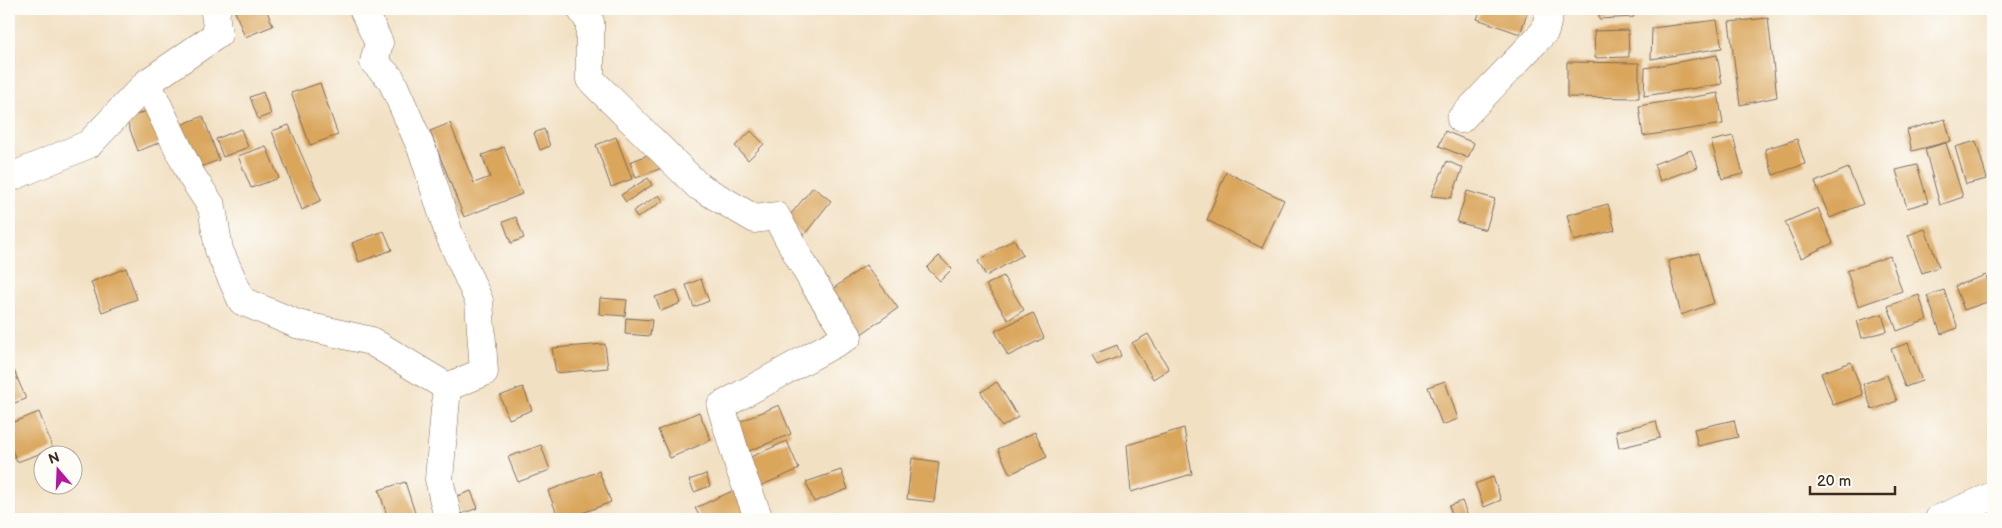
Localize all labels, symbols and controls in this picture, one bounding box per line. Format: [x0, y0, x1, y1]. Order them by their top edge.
north arrow [32, 446, 82, 496]
text: N [46, 448, 62, 468]
scale bar [1810, 463, 1894, 495]
text: 20 m [1817, 472, 1851, 491]

